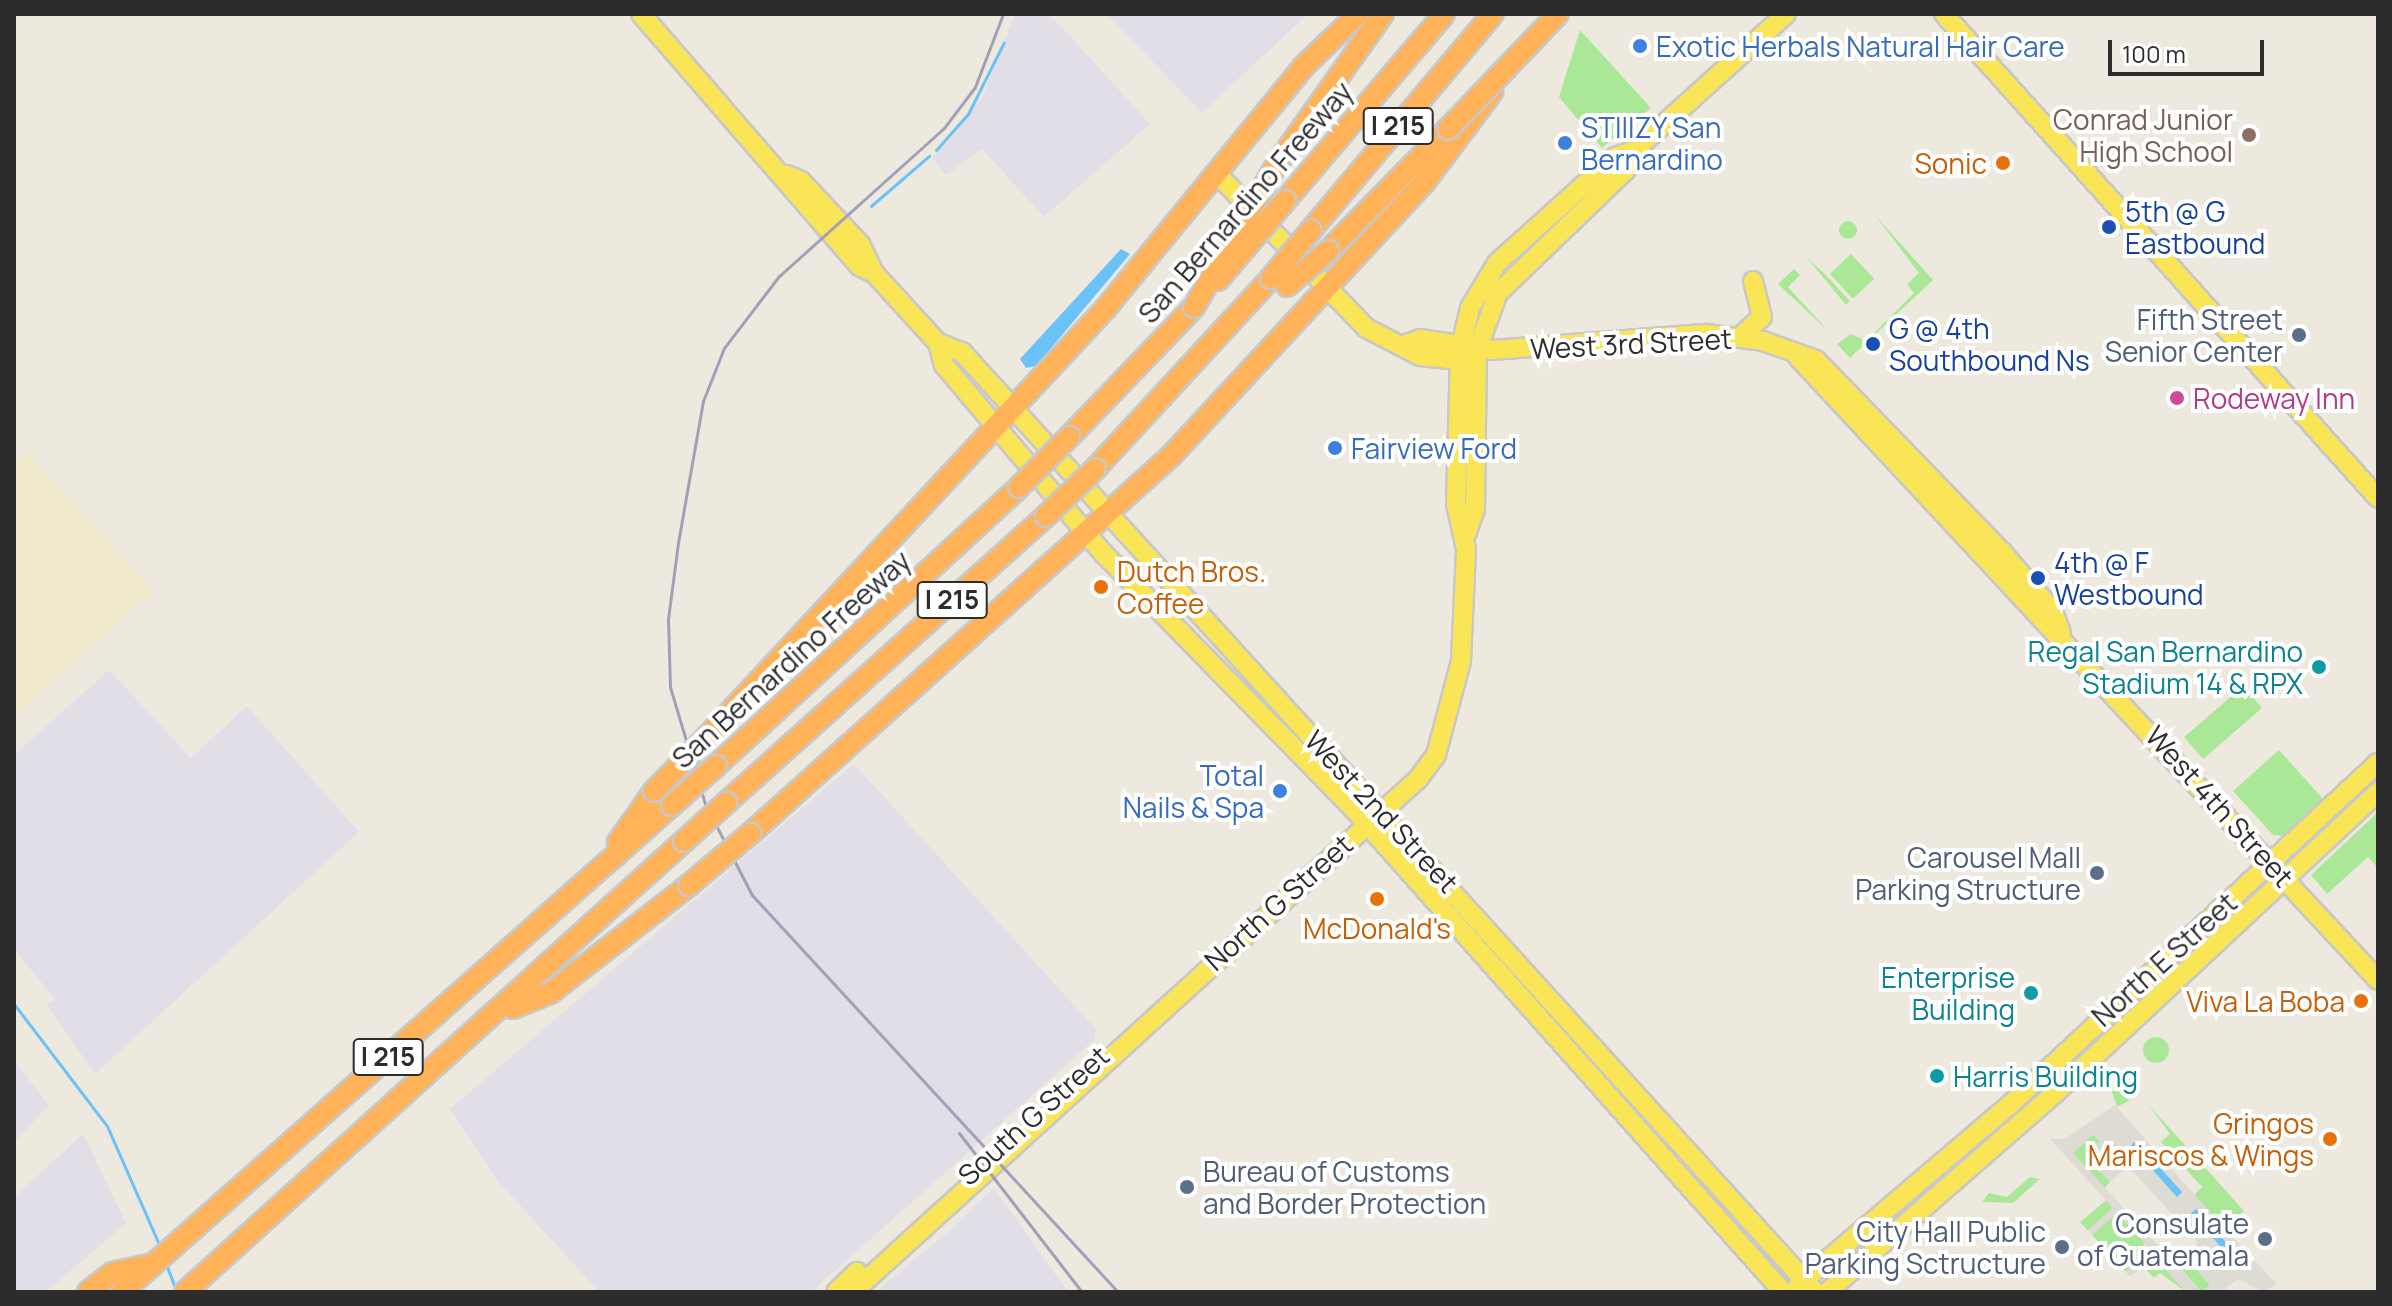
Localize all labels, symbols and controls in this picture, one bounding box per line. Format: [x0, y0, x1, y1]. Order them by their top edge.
scale bar [2112, 24, 2268, 74]
place label: Exotic Herbals Natural Hair Care [1656, 29, 2065, 63]
marker: Exotic Herbals Natural Hair Care [1631, 37, 1649, 55]
text: 100 m [2122, 37, 2186, 70]
street label: San Bernardino Freeway [1131, 74, 1359, 330]
place label: Conrad Junior High School [2053, 102, 2233, 168]
road number: I 215 [1362, 104, 1434, 148]
place label: STIIIZY San Bernardino [1581, 110, 1723, 176]
marker: Conrad Junior High School [2240, 126, 2258, 144]
marker: STIIIZY San Bernardino [1556, 134, 1574, 152]
place label: Sonic [1915, 146, 1987, 180]
marker: Sonic [1994, 154, 2012, 172]
place label: 5th @ G Eastbound [2125, 194, 2265, 260]
marker: 5th @ G Eastbound [2100, 218, 2118, 236]
place label: Fifth Street Senior Center [2105, 302, 2283, 368]
place label: G @ 4th Southbound Ns [1889, 311, 2090, 377]
street label: West 3rd Street [1529, 321, 1733, 365]
marker: Fifth Street Senior Center [2290, 326, 2308, 344]
marker: G @ 4th Southbound Ns [1864, 335, 1882, 353]
place label: Rodeway Inn [2193, 381, 2355, 415]
marker: Rodeway Inn [2168, 389, 2186, 407]
place label: Fairview Ford [1351, 431, 1517, 465]
marker: Fairview Ford [1326, 439, 1344, 457]
street label: San Bernardino Freeway [665, 543, 917, 775]
place label: 4th @ F Westbound [2054, 545, 2204, 611]
place label: Dutch Bros. Coffee [1117, 554, 1266, 620]
marker: 4th @ F Westbound [2029, 569, 2047, 587]
road number: I 215 [916, 578, 988, 622]
marker: Dutch Bros. Coffee [1092, 578, 1110, 596]
place label: Regal San Bernardino Stadium 14 & RPX [2028, 634, 2303, 700]
marker: Regal San Bernardino Stadium 14 & RPX [2310, 658, 2328, 676]
street label: West 4th Street [2139, 719, 2301, 893]
street label: West 2nd Street [1298, 723, 1466, 899]
place label: Total Nails & Spa [1123, 758, 1264, 824]
marker: Total Nails & Spa [1271, 782, 1289, 800]
street label: North G Street [1197, 827, 1359, 977]
place label: Carousel Mall Parking Structure [1855, 840, 2081, 906]
marker: Carousel Mall Parking Structure [2088, 864, 2106, 882]
street label: North E Street [2085, 885, 2243, 1033]
marker: McDonald's [1368, 890, 1386, 908]
place label: McDonald's [1303, 911, 1451, 945]
place label: Enterprise Building [1881, 960, 2015, 1026]
marker: Enterprise Building [2022, 984, 2040, 1002]
place label: Viva La Boba [2186, 984, 2345, 1018]
marker: Viva La Boba [2352, 992, 2370, 1010]
road number: I 215 [352, 1035, 424, 1079]
street label: South G Street [951, 1038, 1115, 1192]
place label: Harris Building [1953, 1059, 2138, 1093]
marker: Harris Building [1928, 1067, 1946, 1085]
place label: Gringos Mariscos & Wings [2088, 1106, 2314, 1172]
marker: Gringos Mariscos & Wings [2321, 1130, 2339, 1148]
place label: Bureau of Customs and Border Protection [1203, 1154, 1486, 1220]
marker: Bureau of Customs and Border Protection [1178, 1178, 1196, 1196]
place label: Consulate of Guatemala [2077, 1206, 2249, 1272]
place label: City Hall Public Parking Sctructure [1805, 1214, 2046, 1280]
marker: Consulate of Guatemala [2256, 1230, 2274, 1248]
marker: City Hall Public Parking Sctructure [2053, 1238, 2071, 1256]

